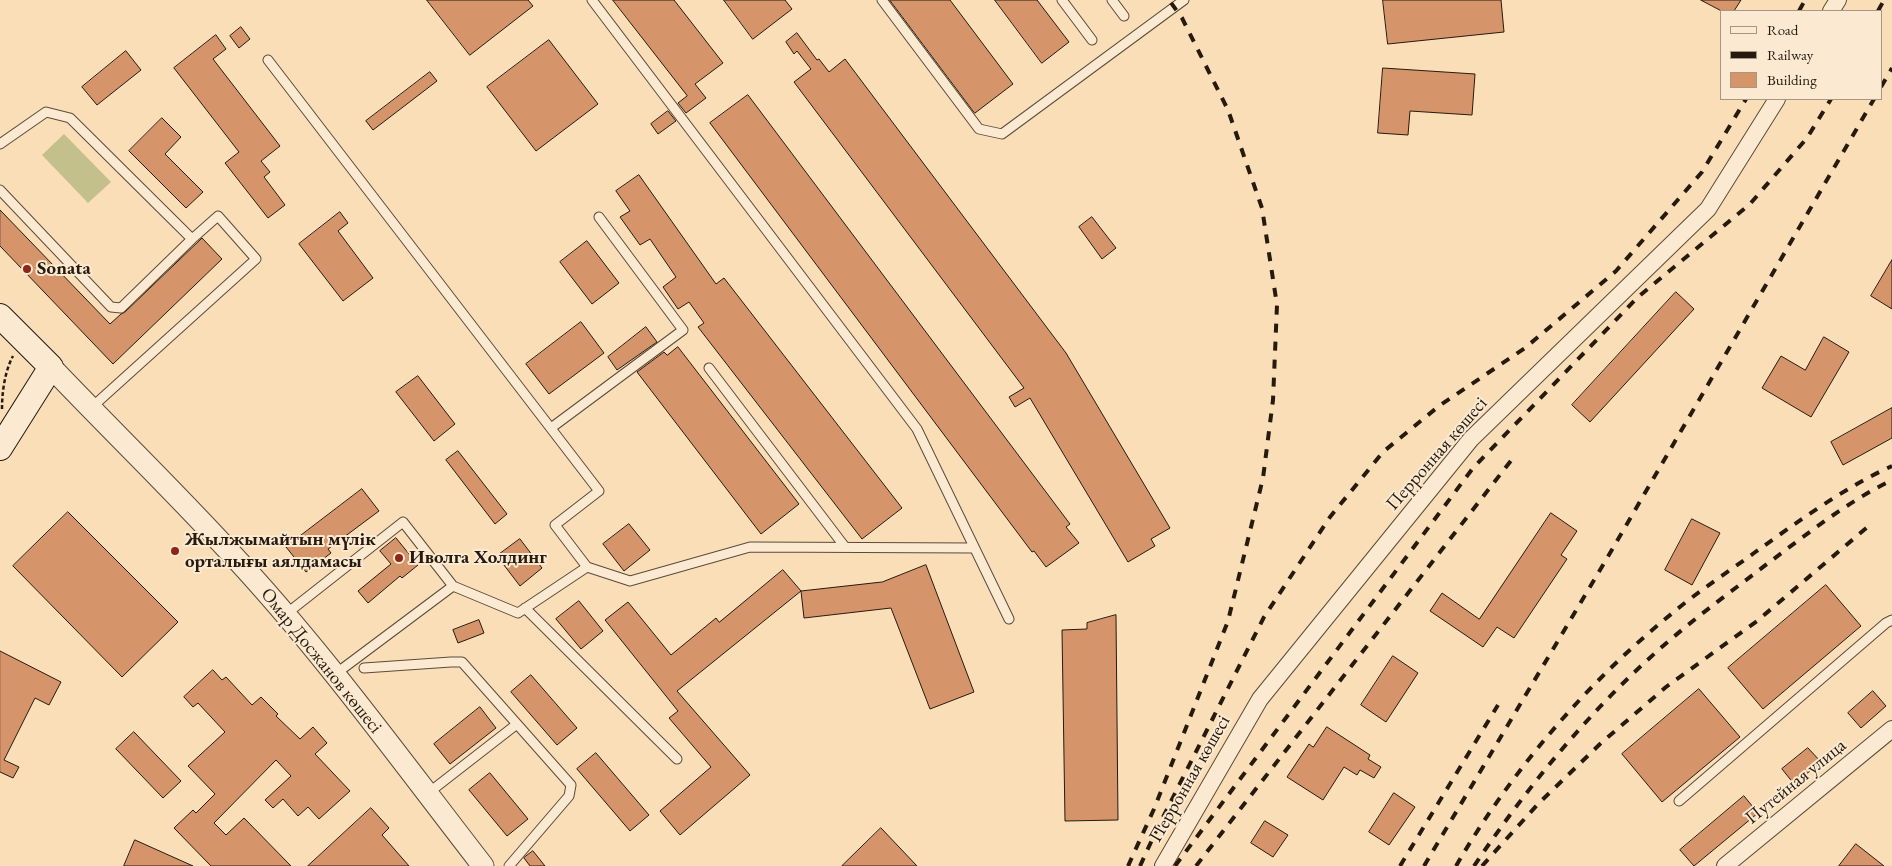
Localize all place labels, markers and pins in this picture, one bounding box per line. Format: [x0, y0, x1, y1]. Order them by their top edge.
place label: Sonata [37, 258, 91, 280]
marker: Sonata [21, 263, 33, 275]
place label: Жылжымайтын мүлік орталығы аялдамасы [185, 529, 376, 573]
marker: Жылжымайтын мүлік орталығы аялдамасы [169, 545, 181, 557]
place label: Иволга Холдинг [409, 547, 547, 569]
marker: Иволга Холдинг [393, 552, 405, 564]

